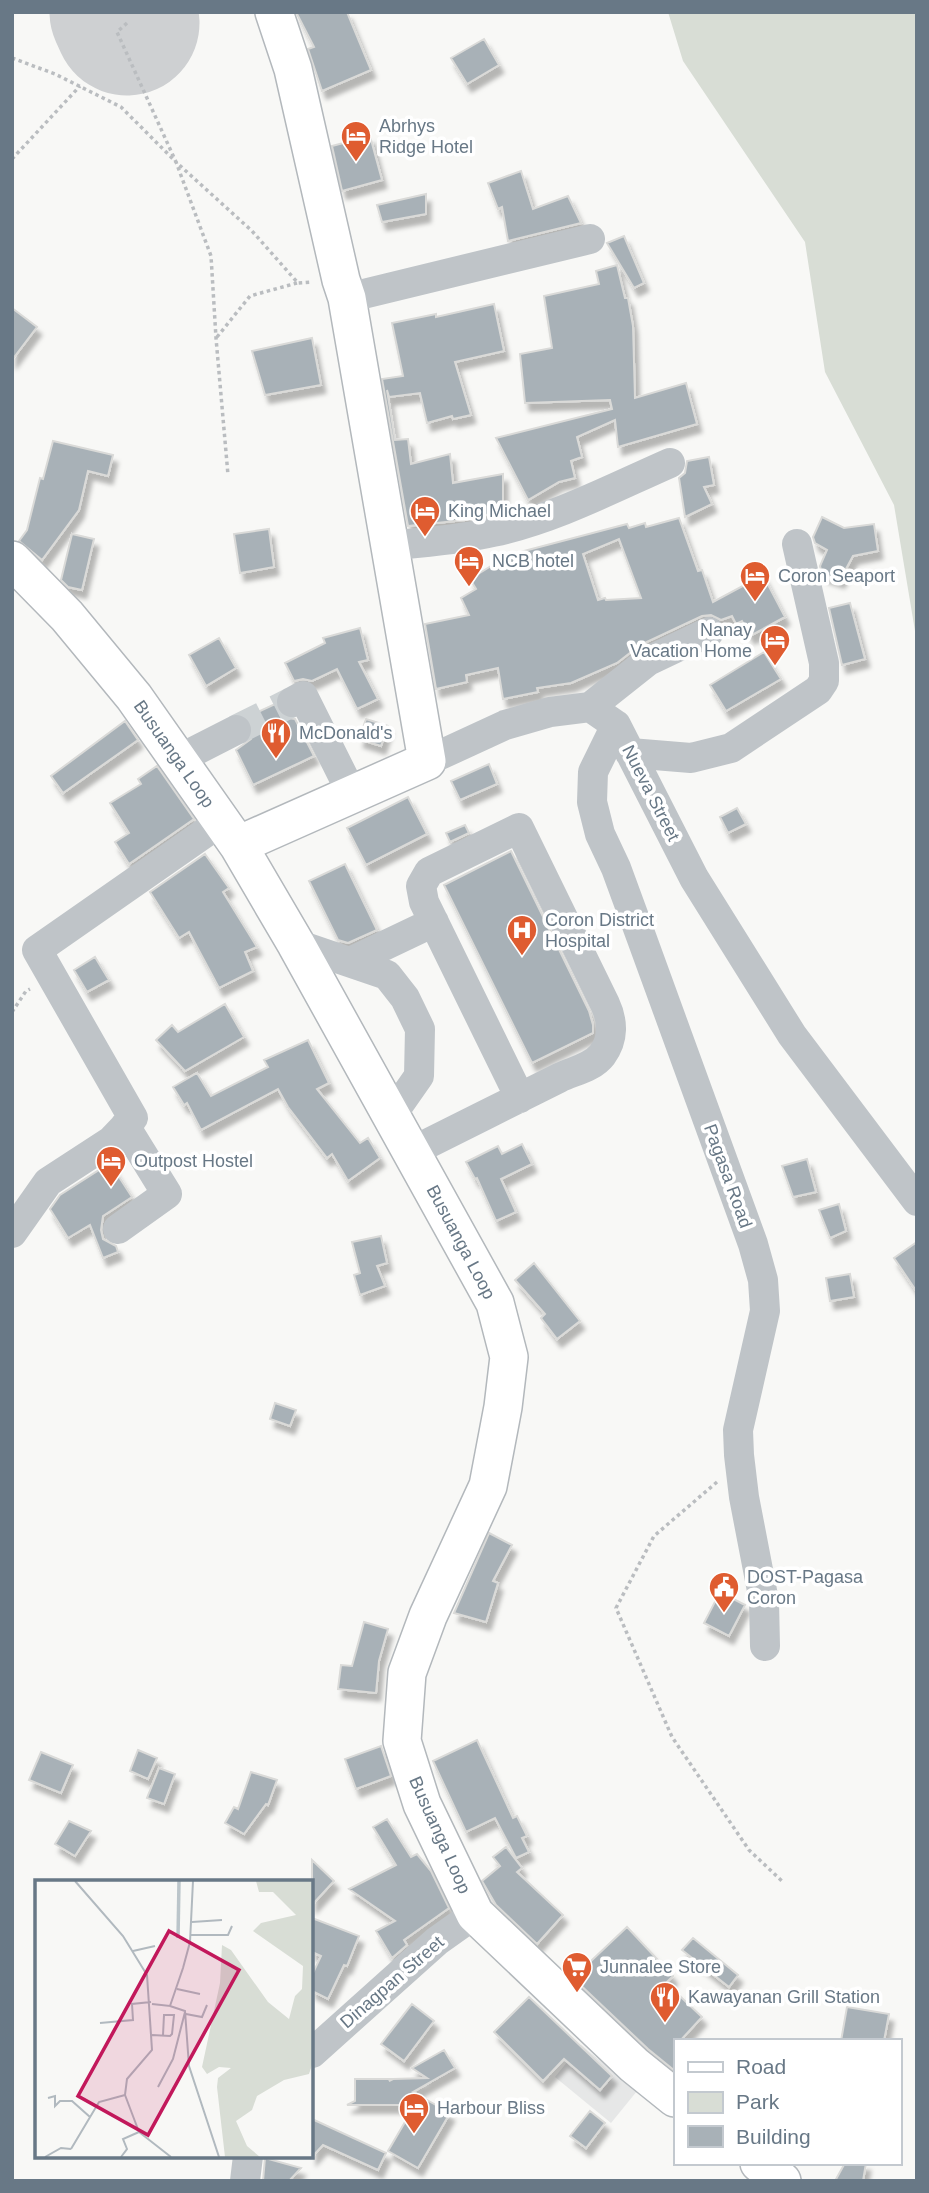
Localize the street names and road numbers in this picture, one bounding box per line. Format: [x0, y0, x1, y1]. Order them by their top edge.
street label: Busuanga Loop [130, 697, 218, 811]
street label: Nueva Street [618, 742, 684, 844]
street label: Pagasa Road [700, 1121, 756, 1231]
street label: Busuanga Loop [423, 1182, 499, 1302]
street label: Busuanga Loop [405, 1773, 475, 1897]
street label: Dinagpan Street [336, 1932, 448, 2032]

